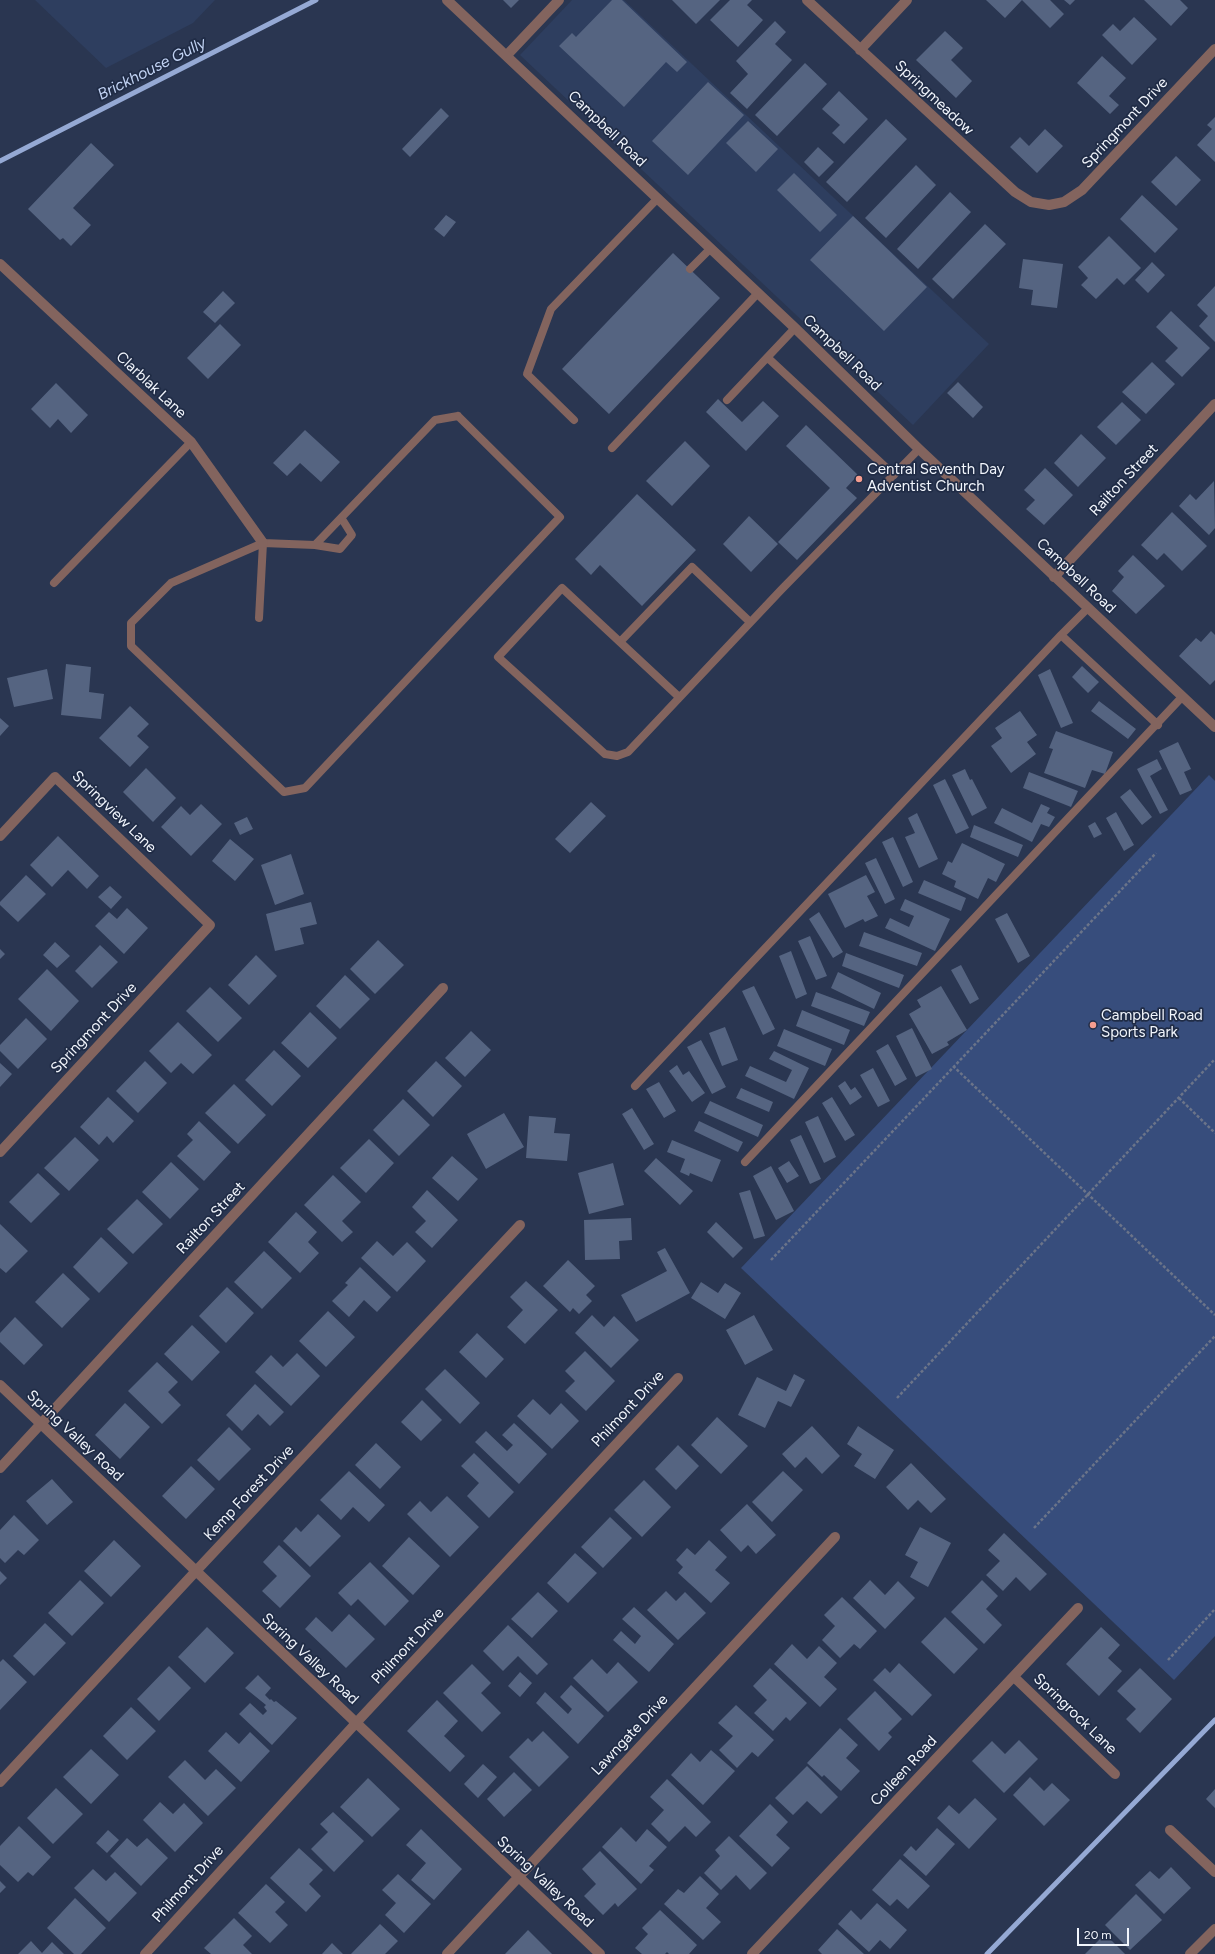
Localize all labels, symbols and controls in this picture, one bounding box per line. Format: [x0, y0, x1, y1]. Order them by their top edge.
water label: Brickhouse Gully [94, 33, 210, 105]
street label: Springmeadow [891, 57, 977, 139]
street label: Springmont Drive [1078, 74, 1172, 172]
street label: Campbell Road [564, 87, 650, 171]
street label: Campbell Road [799, 311, 885, 395]
street label: Clarblak Lane [112, 348, 190, 422]
street label: Railton Street [1086, 440, 1162, 520]
place label: Central Seventh Day Adventist Church [867, 461, 1005, 496]
marker: Central Seventh Day Adventist Church [854, 474, 864, 484]
street label: Campbell Road [1033, 535, 1119, 617]
street label: Springview Lane [68, 767, 160, 857]
street label: Springmont Drive [47, 979, 141, 1077]
place label: Campbell Road Sports Park [1101, 1007, 1203, 1042]
marker: Campbell Road Sports Park [1088, 1020, 1098, 1030]
street label: Railton Street [173, 1178, 249, 1258]
street label: Philmont Drive [588, 1367, 668, 1451]
street label: Spring Valley Road [23, 1387, 127, 1485]
street label: Kemp Forest Drive [200, 1442, 298, 1544]
street label: Philmont Drive [368, 1604, 448, 1688]
street label: Spring Valley Road [258, 1610, 362, 1708]
street label: Springrock Lane [1030, 1670, 1120, 1758]
street label: Lawngate Drive [588, 1691, 672, 1779]
street label: Colleen Road [867, 1732, 941, 1810]
street label: Spring Valley Road [493, 1833, 597, 1931]
street label: Philmont Drive [149, 1842, 227, 1926]
scale bar [1079, 1920, 1131, 1946]
text: 20 m [1084, 1928, 1112, 1942]

